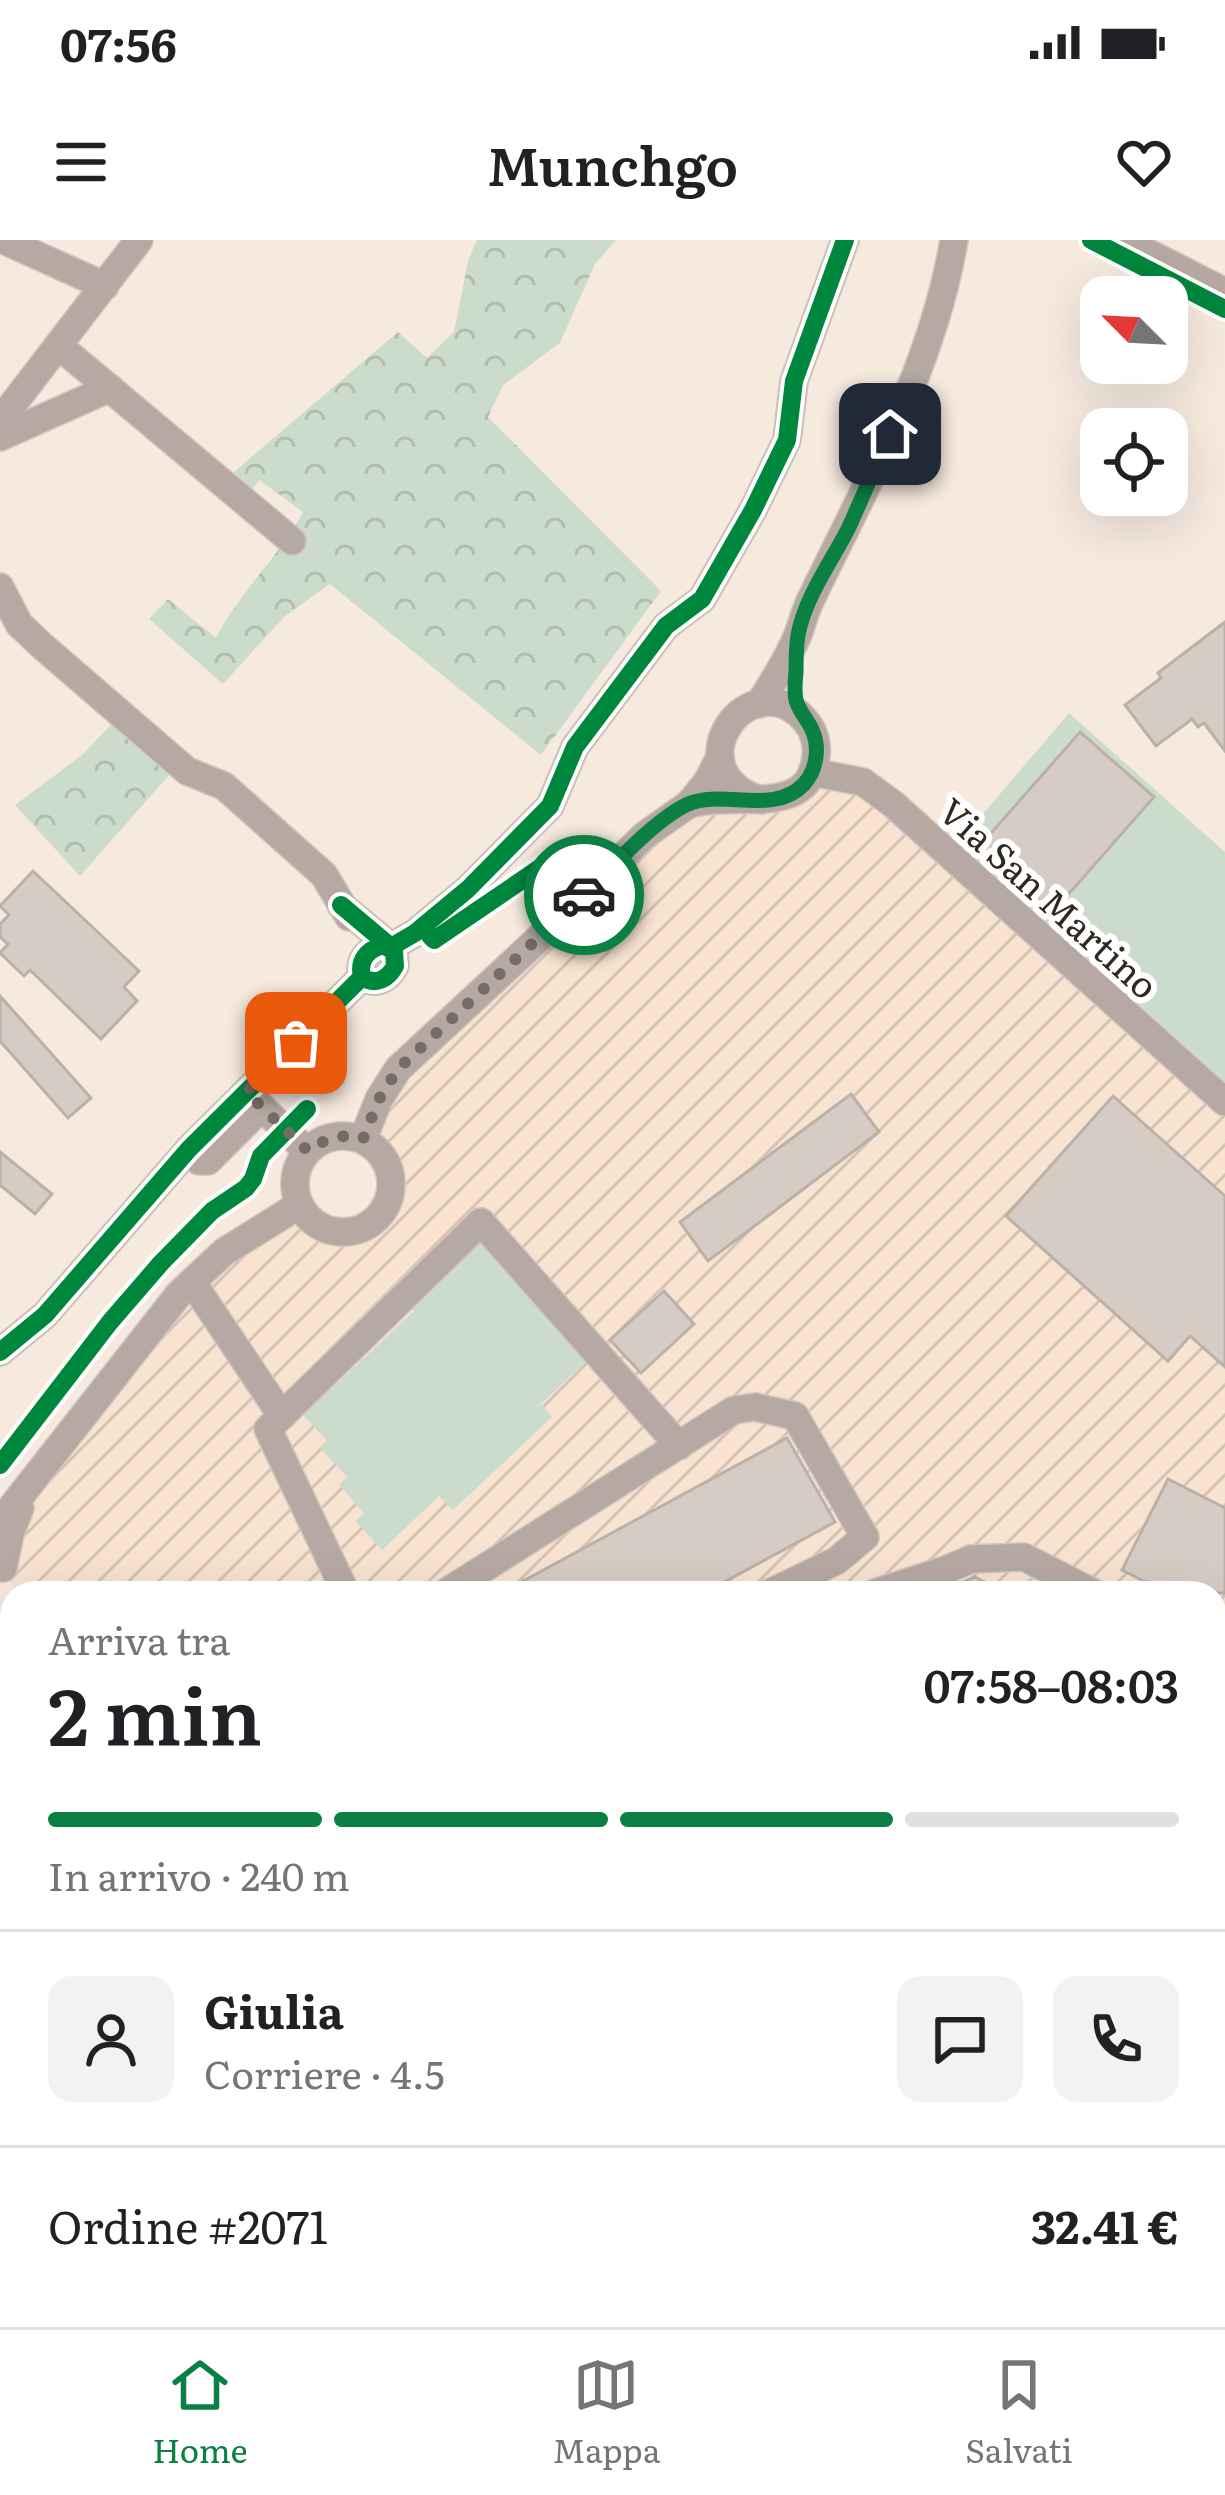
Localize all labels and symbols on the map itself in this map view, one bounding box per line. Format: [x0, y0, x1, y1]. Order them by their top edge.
north arrow [1080, 276, 1188, 384]
pin [839, 383, 941, 485]
street label: Via San Martino [929, 784, 1171, 1010]
courier [524, 835, 644, 955]
pin [245, 992, 347, 1094]

